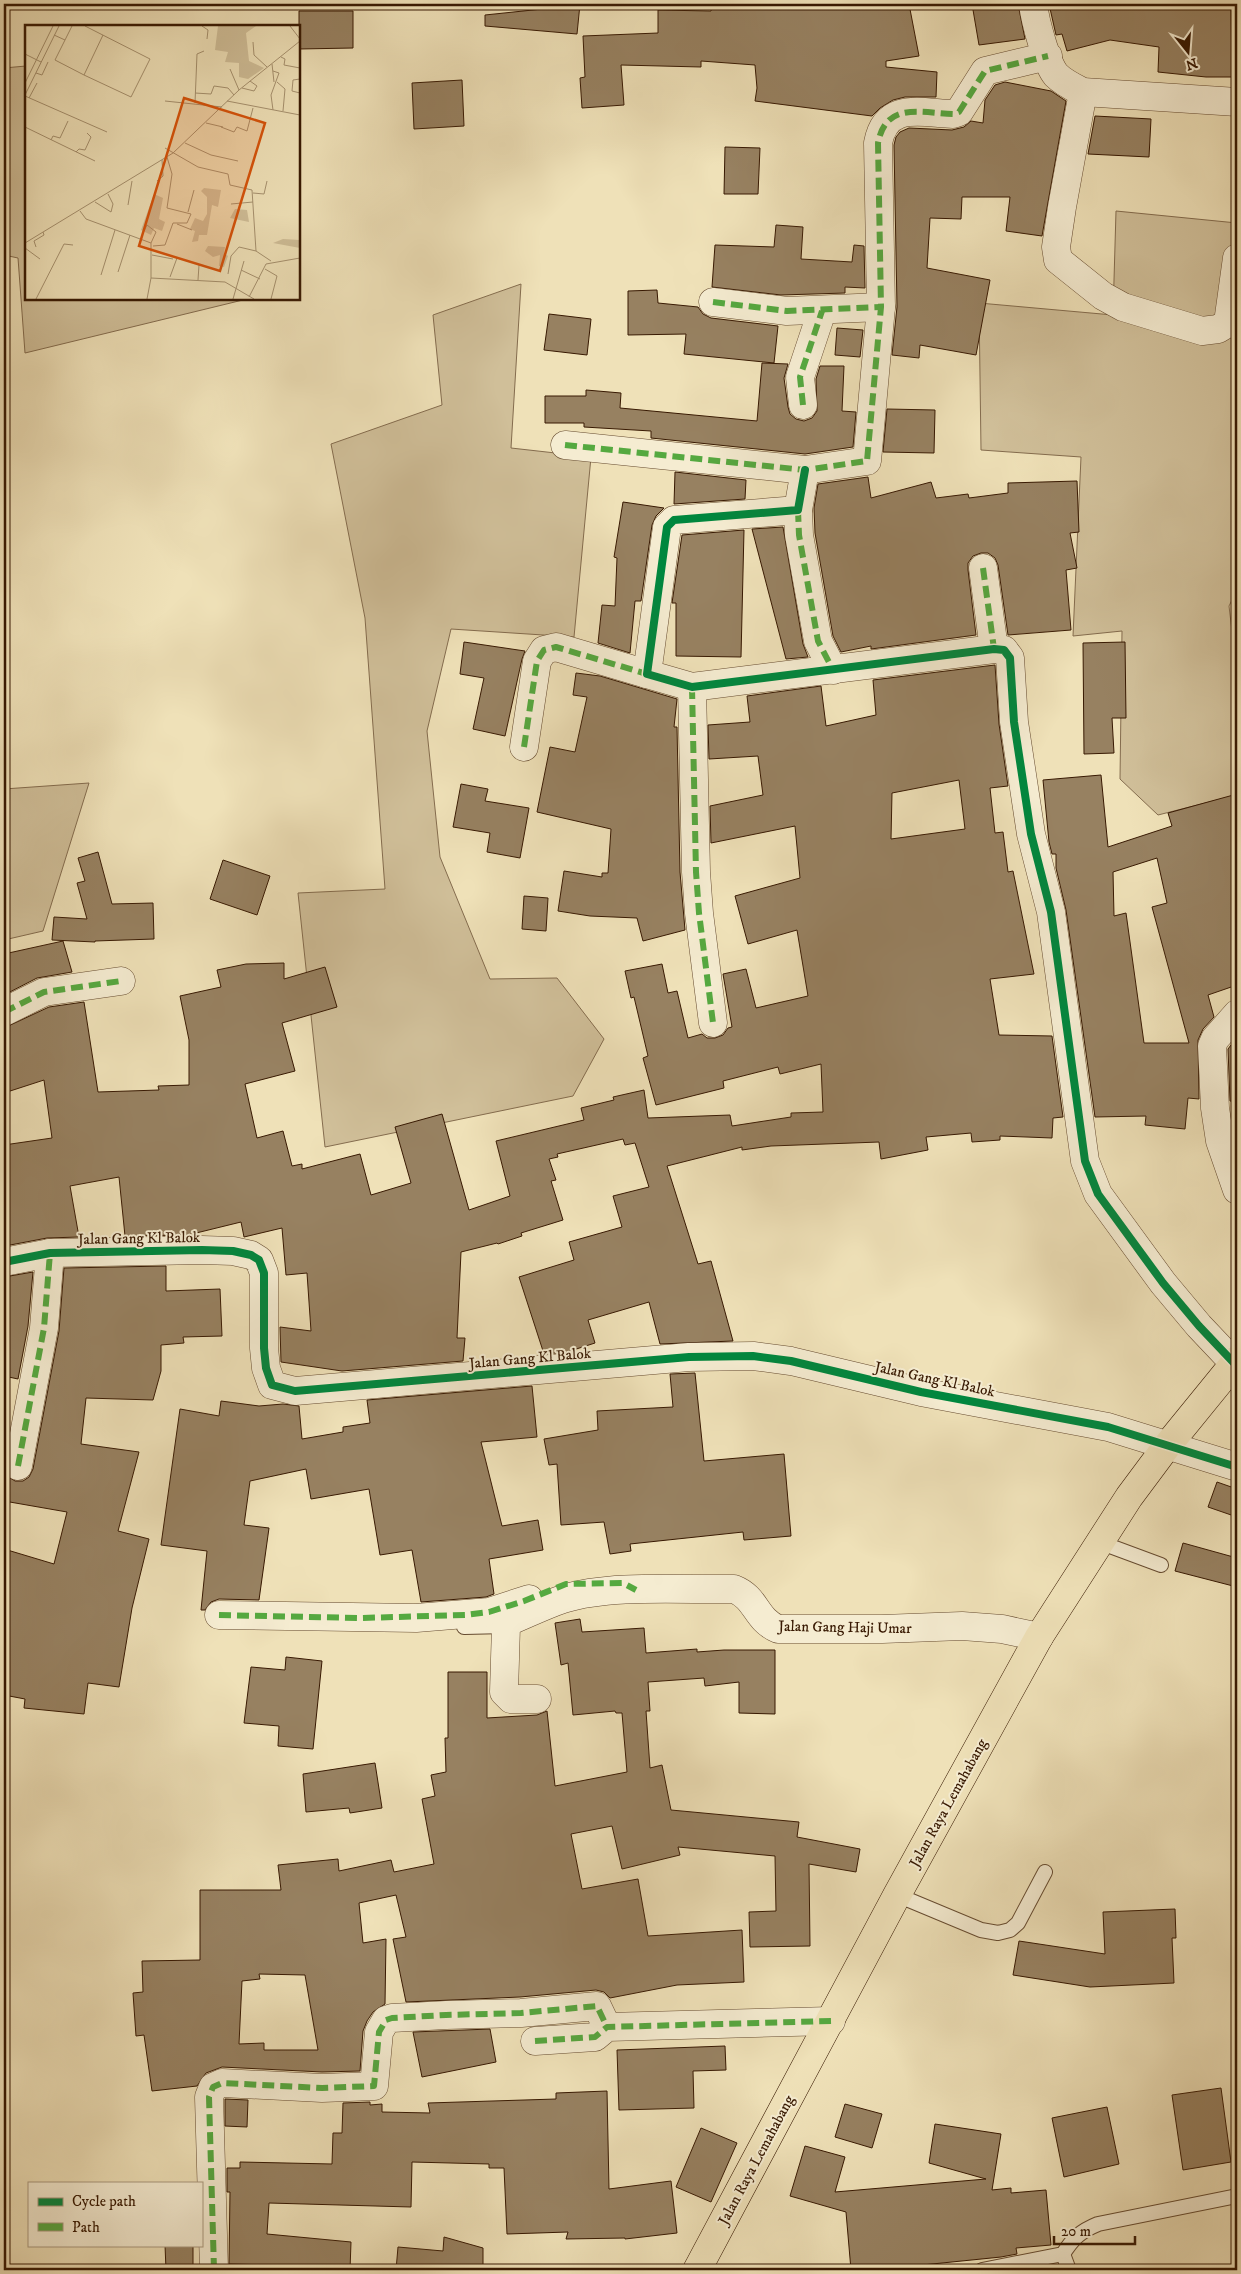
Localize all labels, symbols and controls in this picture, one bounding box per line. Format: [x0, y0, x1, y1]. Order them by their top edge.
inset map [25, 25, 300, 300]
north arrow [1164, 28, 1214, 78]
text: N [1183, 53, 1200, 74]
street label: Jalan Gang Kl Balok [76, 1228, 201, 1249]
street label: Jalan Gang Kl Balok [466, 1344, 592, 1373]
street label: Jalan Gang Kl Balok [871, 1357, 997, 1402]
street label: Jalan Gang Haji Umar [776, 1617, 912, 1638]
street label: Jalan Raya Lemahabang [904, 1735, 992, 1873]
street label: Jalan Raya Lemahabang [713, 2091, 799, 2230]
legend [28, 2182, 202, 2246]
text: Cycle path [72, 2192, 136, 2211]
scale bar [1054, 2214, 1135, 2246]
text: Path [72, 2218, 100, 2237]
text: 20 m [1061, 2222, 1091, 2241]

